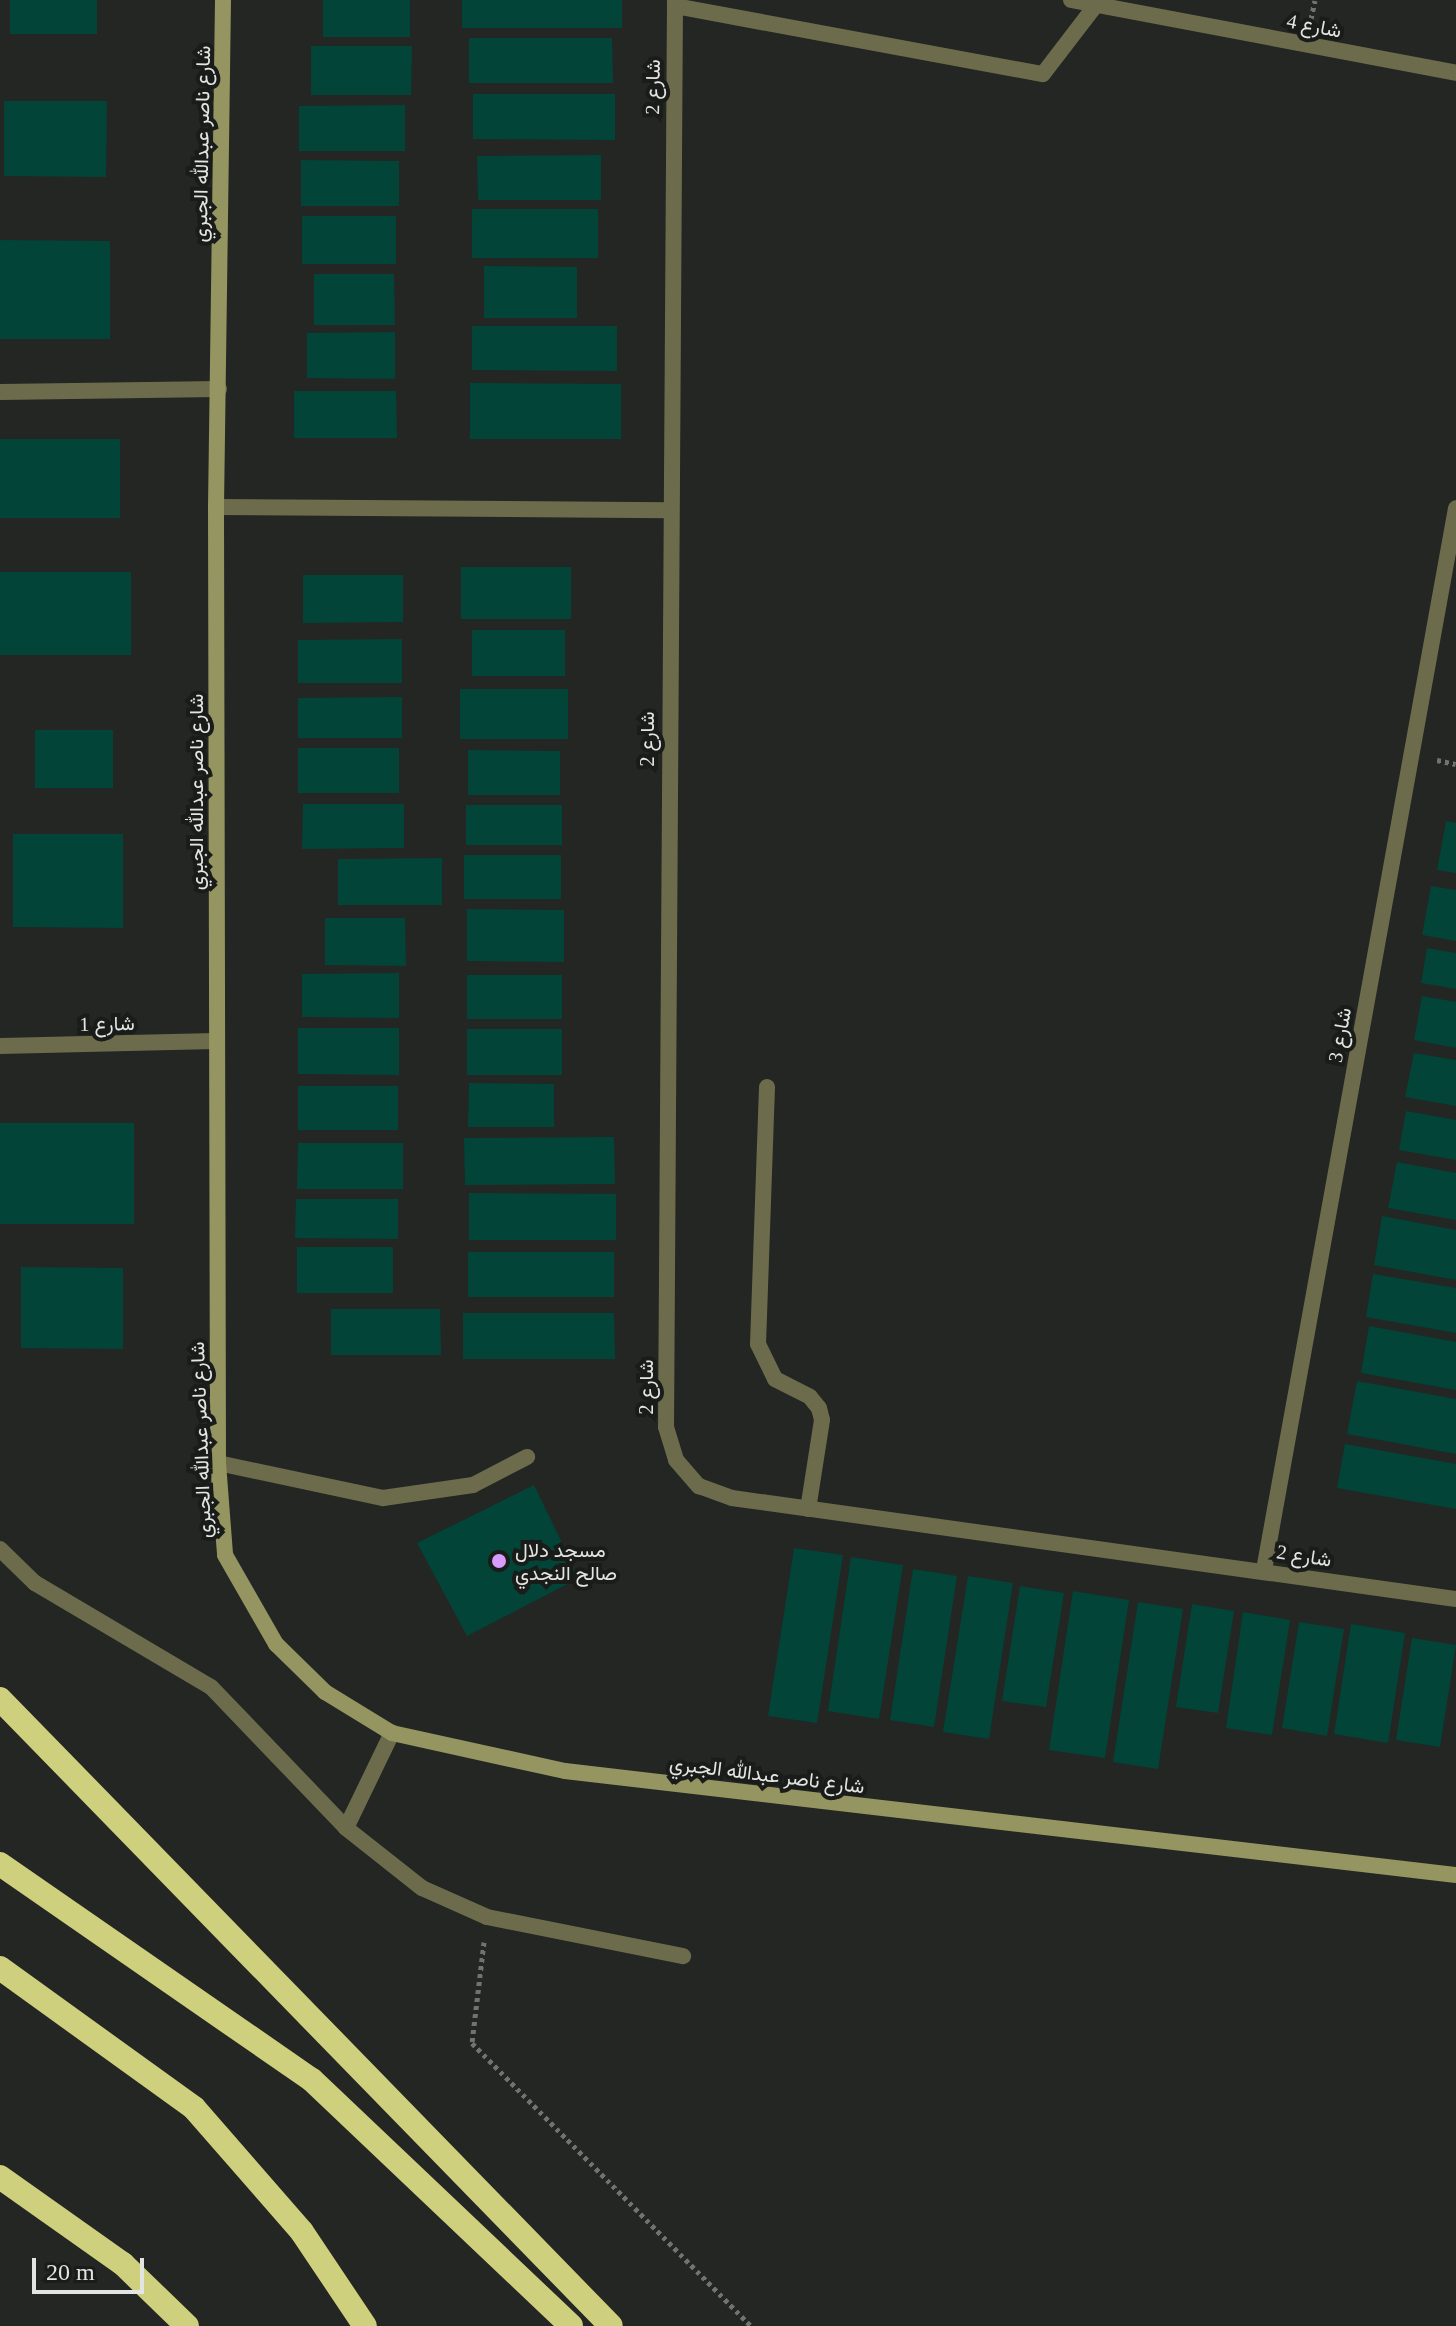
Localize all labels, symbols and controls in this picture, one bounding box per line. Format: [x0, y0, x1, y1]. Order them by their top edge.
street label: شارع 4 [1285, 9, 1343, 43]
street label: شارع ناصر عبدالله الجبري [188, 46, 216, 242]
street label: شارع 2 [641, 59, 665, 115]
street label: شارع ناصر عبدالله الجبري [184, 694, 208, 890]
street label: شارع 2 [635, 711, 659, 767]
street label: شارع 3 [1323, 1006, 1357, 1064]
street label: شارع 1 [79, 1012, 135, 1036]
street label: شارع ناصر عبدالله الجبري [186, 1341, 216, 1539]
street label: شارع 2 [634, 1359, 658, 1415]
place label: مسجد دلال صالح النجدي [515, 1538, 617, 1585]
street label: شارع 2 [1275, 1540, 1333, 1572]
marker: مسجد دلال صالح النجدي [490, 1552, 508, 1570]
street label: شارع ناصر عبدالله الجبري [668, 1751, 866, 1799]
scale bar [36, 2242, 148, 2292]
text: 20 m [46, 2259, 95, 2285]

